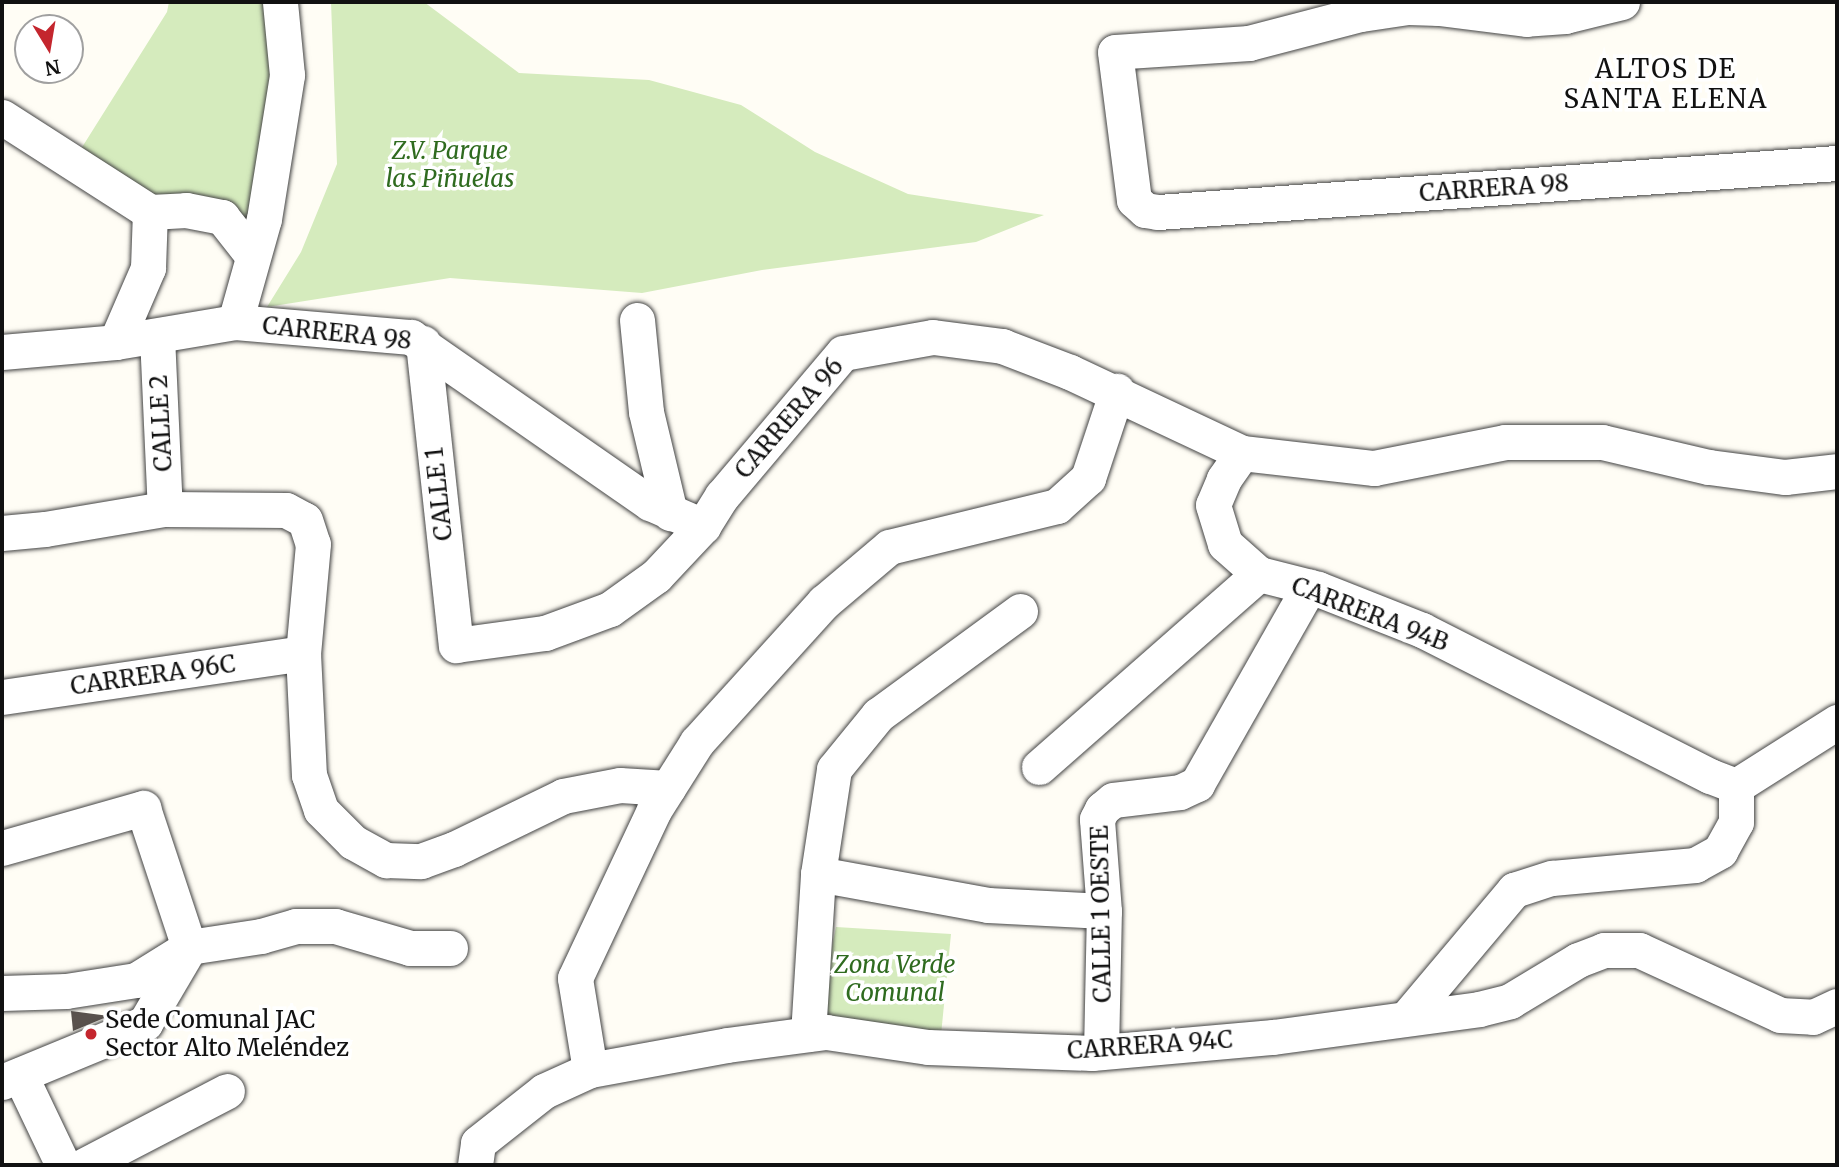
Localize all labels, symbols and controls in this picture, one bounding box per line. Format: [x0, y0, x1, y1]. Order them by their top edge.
north arrow [14, 14, 84, 84]
district label: ALTOS DE SANTA ELENA [1565, 53, 1767, 114]
text: N [43, 54, 62, 81]
park label: Z.V. Parque las Piñuelas [386, 137, 514, 193]
street label: CARRERA 98 [1418, 168, 1570, 208]
street label: CARRERA 98 [261, 311, 413, 355]
street label: CARRERA 96 [729, 352, 849, 484]
street label: CALLE 2 [144, 374, 178, 472]
street label: CALLE 1 [420, 446, 458, 542]
street label: CARRERA 94B [1288, 571, 1452, 657]
street label: CARRERA 96C [69, 649, 237, 701]
street label: CALLE 1 OESTE [1085, 825, 1117, 1003]
park label: Zona Verde Comunal [834, 951, 956, 1007]
place label: Sede Comunal JAC Sector Alto Meléndez [105, 1006, 349, 1062]
street label: CARRERA 94C [1066, 1025, 1234, 1065]
marker: Sede Comunal JAC Sector Alto Meléndez [83, 1026, 99, 1042]

